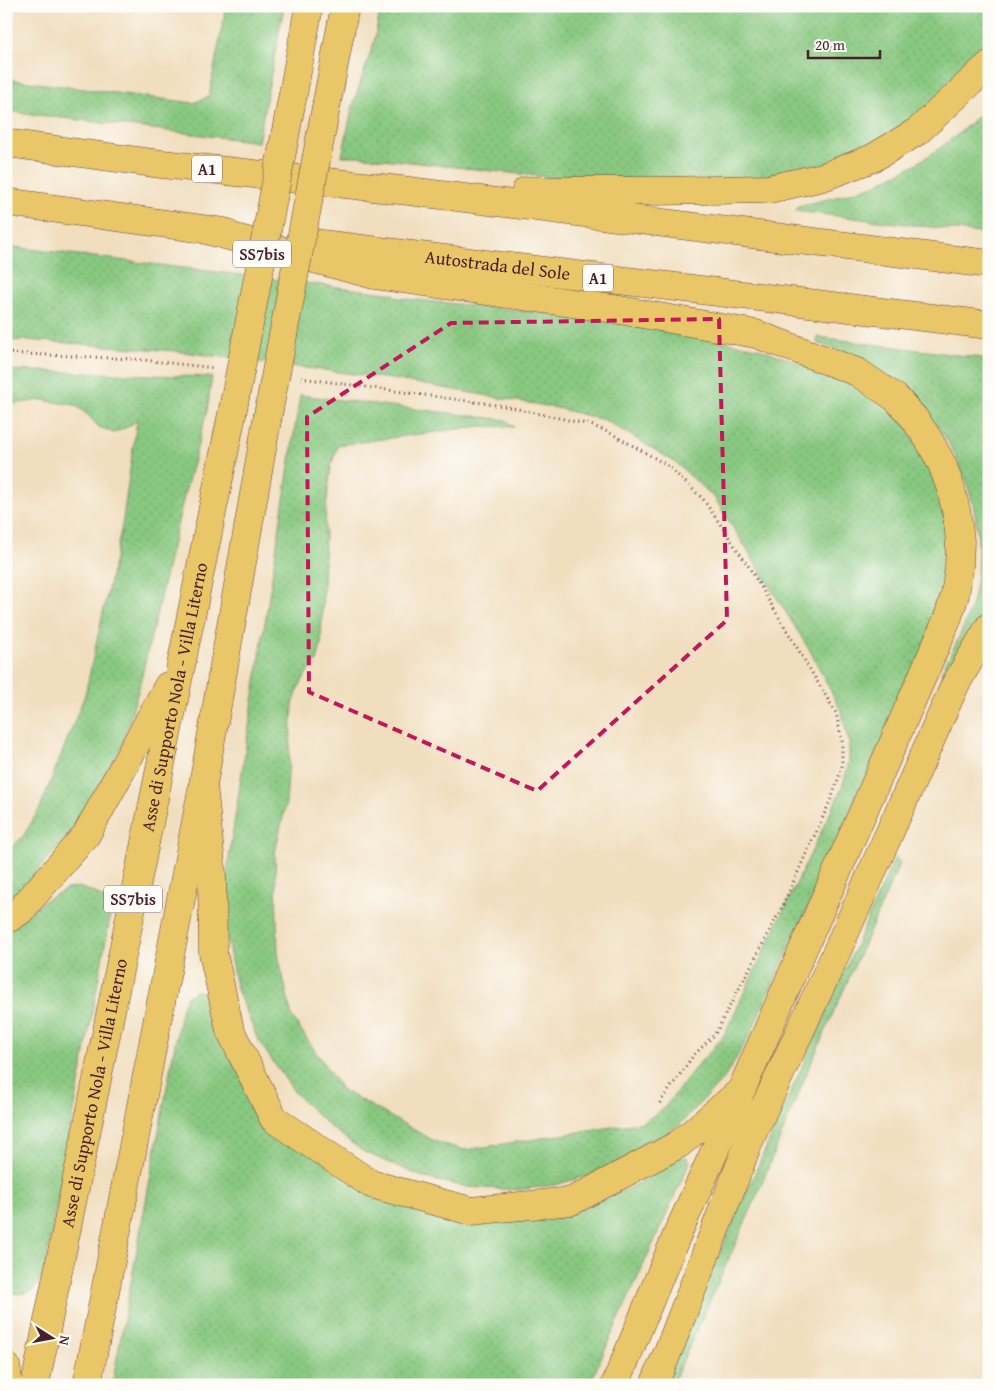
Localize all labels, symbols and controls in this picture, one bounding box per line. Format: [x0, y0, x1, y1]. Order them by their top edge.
scale bar [808, 28, 880, 60]
text: 20 m [815, 34, 846, 55]
road number: A1 [192, 156, 222, 182]
road number: SS7bis [233, 240, 291, 268]
street label: Autostrada del Sole [423, 243, 572, 287]
road number: A1 [583, 264, 613, 292]
street label: Asse di Supporto Nola - Villa Literno [134, 560, 215, 834]
road number: SS7bis [104, 886, 162, 912]
street label: Asse di Supporto Nola - Villa Literno [53, 956, 134, 1230]
north arrow [28, 1314, 78, 1364]
text: N [54, 1334, 75, 1348]

